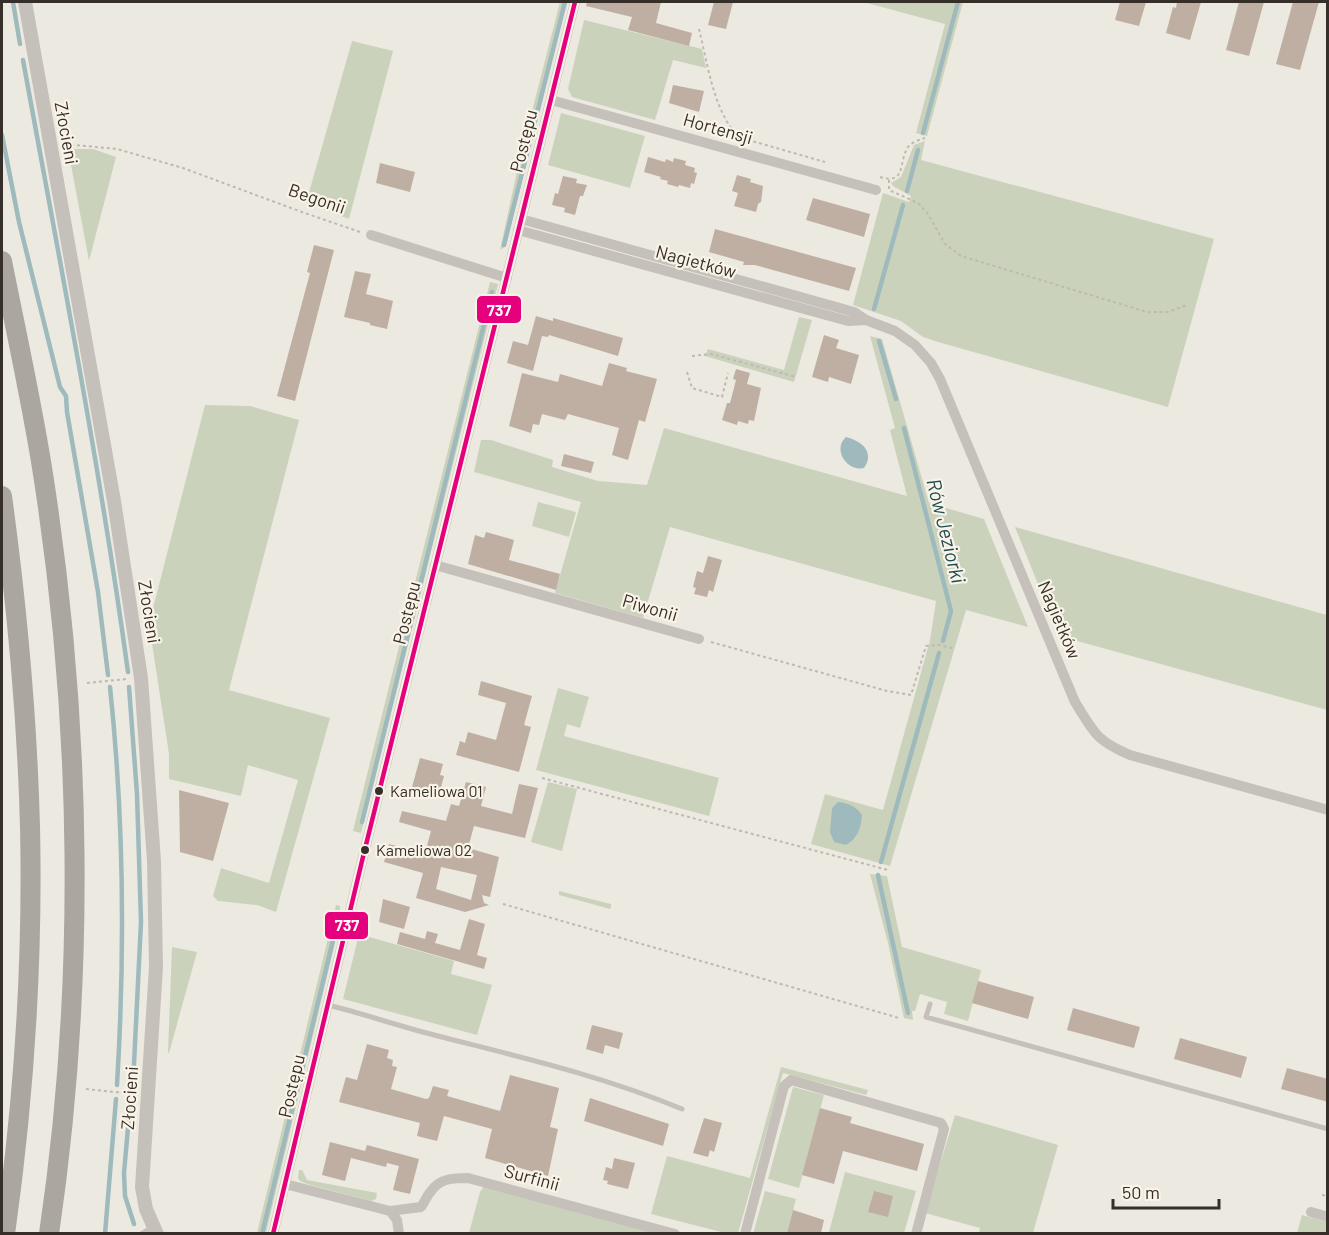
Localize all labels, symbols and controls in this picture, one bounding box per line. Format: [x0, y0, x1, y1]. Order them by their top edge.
street label: Złocieni [51, 100, 83, 166]
street label: Postępu [505, 107, 541, 175]
street label: Hortensji [681, 108, 756, 148]
street label: Begonii [286, 178, 349, 218]
street label: Nagietków [654, 240, 739, 282]
line badge: 737 [476, 295, 522, 324]
text: 737 [487, 300, 511, 319]
water label: Rów Jeziorki [922, 476, 972, 586]
street label: Nagietków [1034, 577, 1086, 662]
street label: Złocieni [134, 579, 166, 645]
street label: Postępu [388, 579, 424, 647]
street label: Piwonii [620, 589, 681, 625]
place label: Kameliowa 01 [390, 781, 483, 800]
marker: Kameliowa 01 [373, 785, 385, 797]
place label: Kameliowa 02 [376, 840, 472, 859]
marker: Kameliowa 02 [359, 844, 371, 856]
line badge: 737 [324, 911, 369, 940]
text: 737 [335, 915, 359, 934]
street label: Postępu [273, 1052, 309, 1120]
street label: Złocieni [116, 1065, 142, 1130]
street label: Surfinii [502, 1159, 562, 1195]
scale bar [1113, 1172, 1220, 1210]
text: 50 m [1122, 1181, 1160, 1203]

